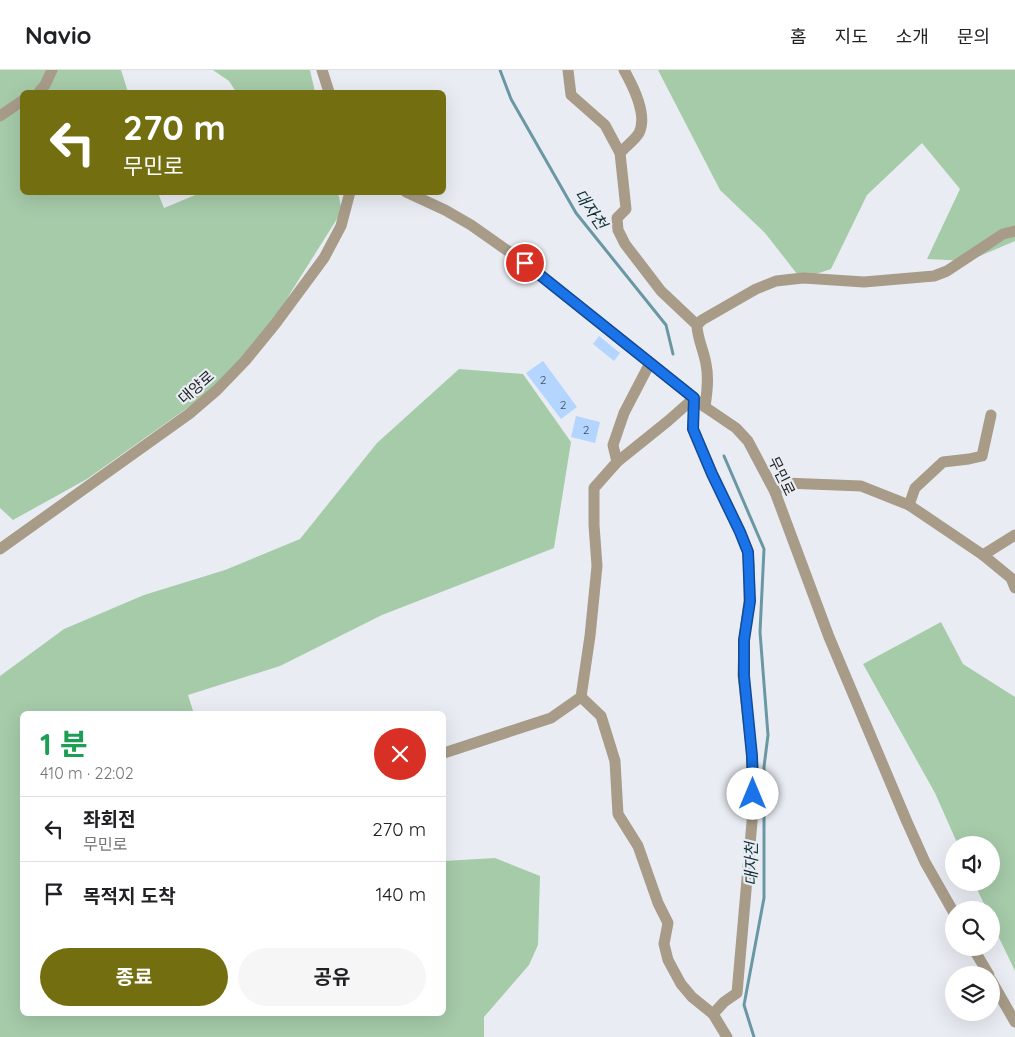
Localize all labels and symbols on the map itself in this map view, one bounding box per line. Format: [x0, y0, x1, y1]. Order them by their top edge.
water label: 대자천 [570, 185, 613, 235]
pin [504, 242, 546, 284]
street label: 대양로 [174, 366, 218, 408]
house number: 2 [540, 372, 547, 387]
house number: 2 [560, 397, 567, 412]
house number: 2 [583, 422, 590, 437]
street label: 무민로 [764, 453, 800, 499]
position arrow [726, 767, 778, 819]
water label: 대자천 [741, 840, 761, 886]

